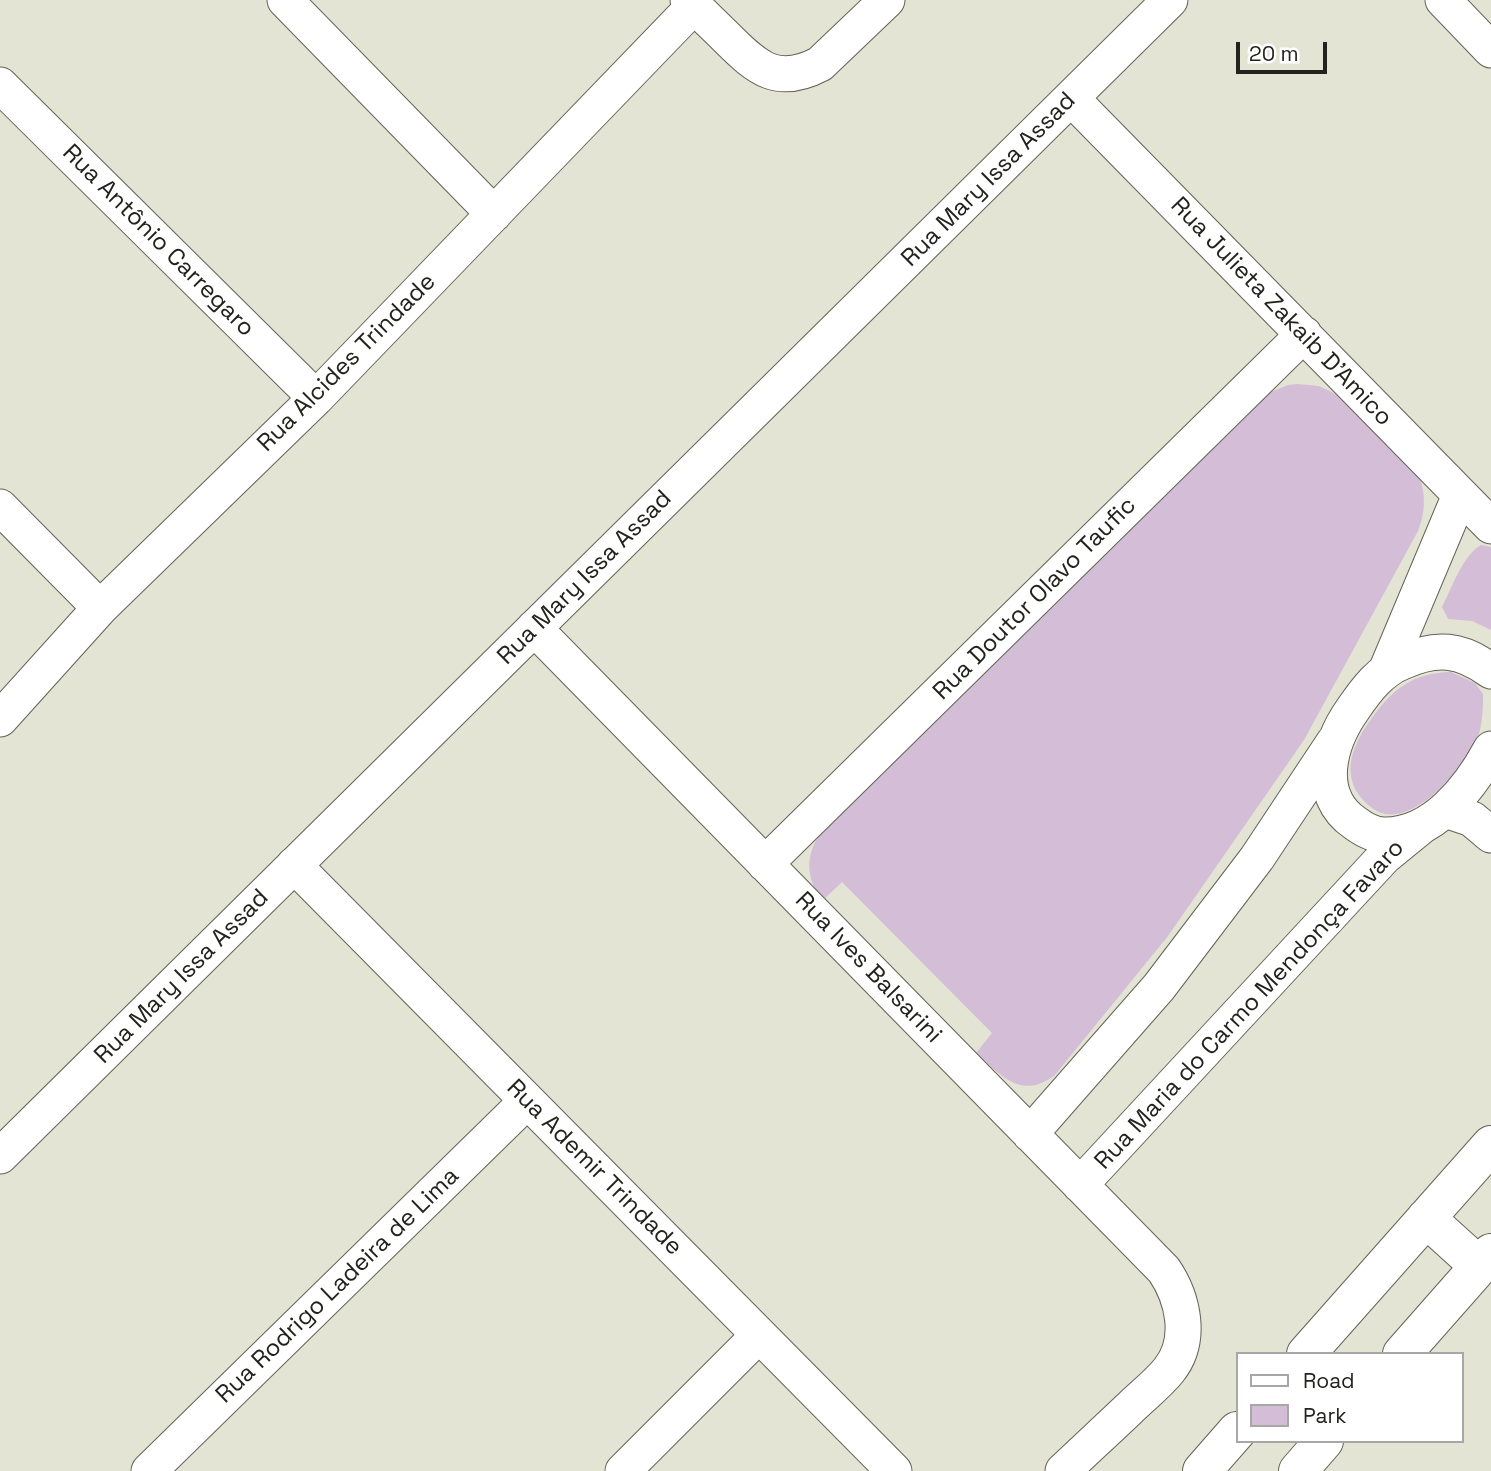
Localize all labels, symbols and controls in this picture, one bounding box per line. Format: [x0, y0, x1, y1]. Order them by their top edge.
scale bar [1239, 28, 1330, 72]
text: 20 m [1249, 40, 1299, 67]
street label: Rua Mary Issa Assad [896, 87, 1082, 273]
street label: Rua Antônio Carregaro [56, 139, 260, 343]
street label: Rua Julieta Zakaib D'Amico [1164, 192, 1398, 432]
street label: Rua Alcides Trindade [252, 268, 442, 458]
street label: Rua Mary Issa Assad [492, 485, 678, 671]
street label: Rua Doutor Olavo Taufic [928, 492, 1142, 706]
street label: Rua Maria do Carmo Mendonça Favaro [1089, 834, 1411, 1176]
street label: Rua Mary Issa Assad [89, 884, 275, 1070]
street label: Rua Ives Balsarini [789, 887, 947, 1049]
street label: Rua Ademir Trindade [500, 1074, 688, 1262]
street label: Rua Rodrigo Ladeira de Lima [211, 1162, 465, 1410]
legend [1236, 1352, 1463, 1443]
text: Road [1303, 1367, 1355, 1394]
text: Park [1303, 1402, 1347, 1429]

